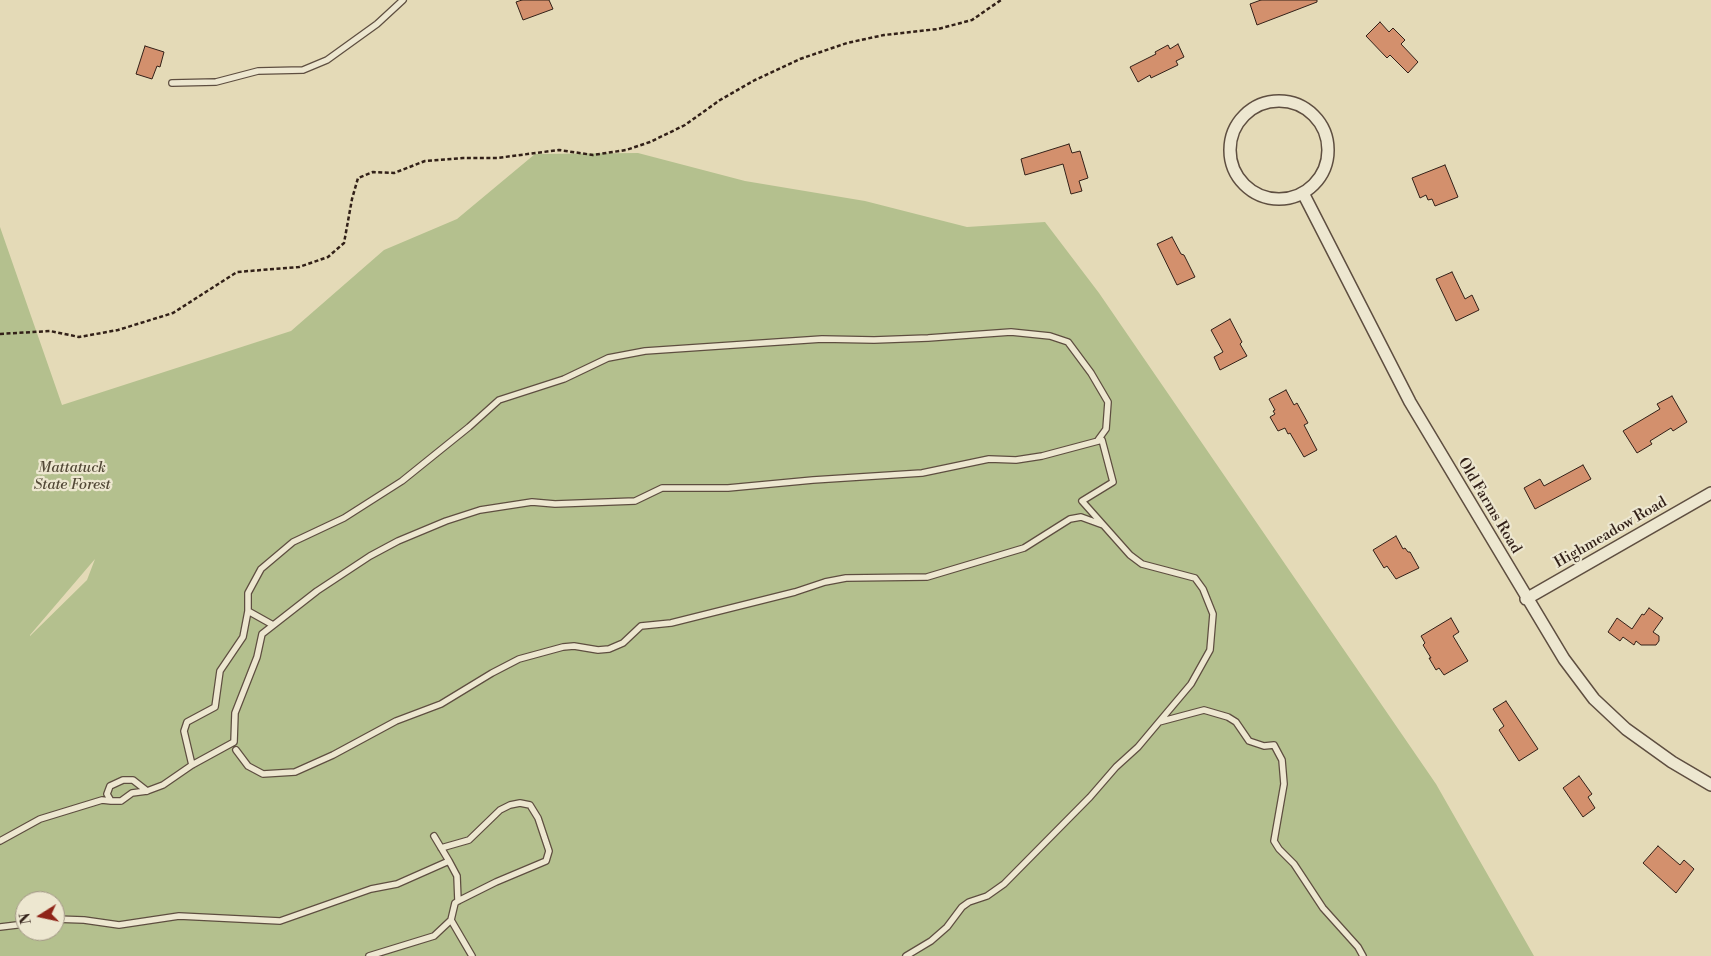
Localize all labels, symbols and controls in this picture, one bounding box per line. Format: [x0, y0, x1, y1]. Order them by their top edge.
street label: Old Farms Road [1453, 455, 1525, 557]
park label: Mattatuck State Forest [34, 459, 110, 494]
street label: Highmeadow Road [1552, 493, 1670, 573]
north arrow [15, 891, 65, 941]
text: N [16, 911, 36, 925]

